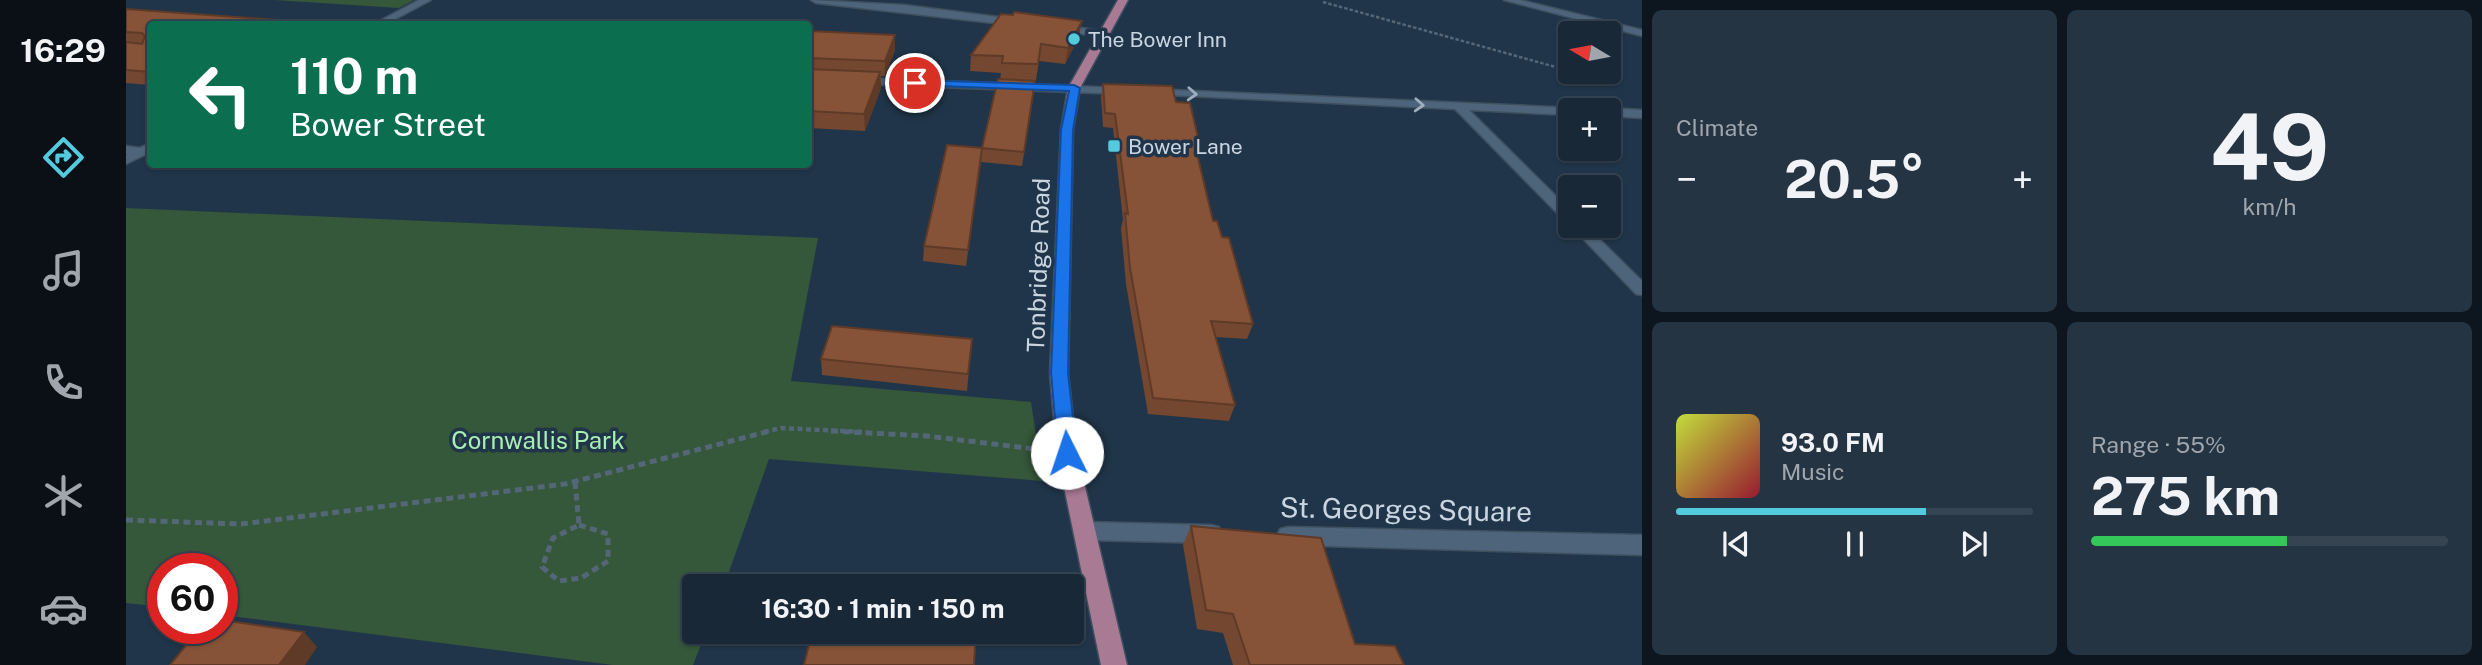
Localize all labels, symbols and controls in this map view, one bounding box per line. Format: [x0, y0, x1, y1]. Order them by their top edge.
north arrow [1558, 21, 1620, 84]
map controls [1558, 21, 1621, 238]
place label: The Bower Inn [1088, 27, 1227, 52]
marker: The Bower Inn [1066, 31, 1082, 47]
text: 16:29 [20, 32, 106, 69]
text: 110 m [290, 47, 418, 105]
icon: left [175, 49, 266, 140]
pin [885, 53, 945, 113]
icon: arrive [896, 64, 934, 102]
one-way arrow [1186, 86, 1197, 101]
text: 49 [2210, 94, 2329, 200]
one-way arrow [1414, 98, 1425, 113]
button: + [1558, 98, 1621, 161]
text: Bower Street [290, 106, 486, 143]
text: Climate [1676, 114, 1758, 141]
icon: directions [39, 133, 88, 182]
place label: Bower Lane [1128, 134, 1243, 159]
marker: Bower Lane [1106, 138, 1122, 154]
text: 20.5° [1784, 149, 1925, 210]
text: − [1676, 157, 1697, 202]
text: + [2012, 157, 2033, 202]
button: − [1558, 175, 1621, 238]
street label: Tonbridge Road [1021, 177, 1055, 353]
text: km/h [2242, 193, 2297, 220]
icon: music [39, 246, 88, 295]
icon: phone [39, 358, 88, 407]
position arrow [1030, 416, 1104, 490]
park label: Cornwallis Park [451, 426, 625, 454]
text: 93.0 FM [1781, 427, 1885, 458]
text: Range · 55% [2091, 431, 2226, 458]
text: Music [1781, 458, 1845, 485]
text: 275 km [2091, 466, 2280, 527]
icon: climate [39, 471, 88, 520]
street label: St. Georges Square [1280, 490, 1532, 528]
icon: previous [1717, 525, 1755, 563]
icon: pause [1836, 525, 1874, 563]
icon: next [1955, 525, 1993, 563]
speed limit sign: 60 [147, 553, 238, 644]
icon: car [39, 584, 88, 633]
text: 16:30 · 1 min · 150 m [761, 593, 1005, 624]

